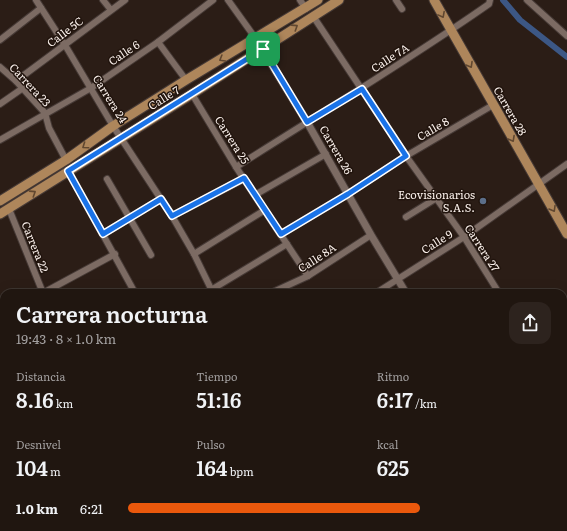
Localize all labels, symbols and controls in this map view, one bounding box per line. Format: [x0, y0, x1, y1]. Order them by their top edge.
one-way arrow [437, 11, 445, 19]
street label: Calle 5C [43, 12, 86, 50]
one-way arrow [291, 25, 298, 32]
pin [246, 32, 280, 66]
street label: Calle 6 [105, 36, 142, 68]
icon: arrive [252, 38, 274, 60]
street label: Calle 7A [367, 39, 412, 75]
one-way arrow [219, 54, 226, 61]
street label: Carrera 23 [6, 59, 55, 110]
one-way arrow [465, 61, 472, 68]
street label: Carrera 24 [90, 71, 132, 126]
street label: Calle 7 [145, 81, 183, 113]
street label: Carrera 28 [490, 83, 531, 138]
street label: Carrera 25 [212, 112, 254, 167]
street label: Calle 8 [413, 113, 452, 144]
street label: Carrera 26 [316, 122, 357, 177]
one-way arrow [508, 135, 515, 142]
one-way arrow [83, 141, 90, 148]
place label: Ecovisionarios S.A.S. [398, 186, 475, 215]
one-way arrow [29, 190, 36, 198]
marker: Ecovisionarios S.A.S. [478, 196, 488, 206]
one-way arrow [548, 205, 555, 212]
street label: Carrera 22 [18, 219, 54, 275]
street label: Carrera 27 [462, 221, 504, 275]
street label: Calle 9 [418, 225, 456, 257]
street label: Calle 8A [294, 239, 339, 276]
text: Carrera nocturna [16, 297, 208, 330]
button: share [509, 302, 551, 344]
text: 19:43 · 8 × 1.0 km [16, 329, 116, 348]
text: Distancia [16, 368, 65, 384]
text: Tiempo [196, 368, 237, 384]
text: Ritmo [377, 368, 409, 384]
text: 8.16 [16, 384, 54, 414]
text: 51:16 [196, 384, 241, 414]
text: 6:17 [377, 384, 413, 414]
text: km [54, 395, 73, 411]
text: /km [413, 395, 437, 411]
text: Desnivel [16, 436, 61, 452]
text: Pulso [196, 436, 225, 452]
text: kcal [377, 436, 398, 452]
text: 104 [16, 452, 48, 482]
text: 164 [196, 452, 228, 482]
text: 625 [377, 452, 409, 482]
text: m [48, 463, 61, 479]
text: bpm [228, 463, 254, 479]
text: 1.0 km [16, 499, 58, 518]
text: 6:21 [80, 499, 103, 518]

